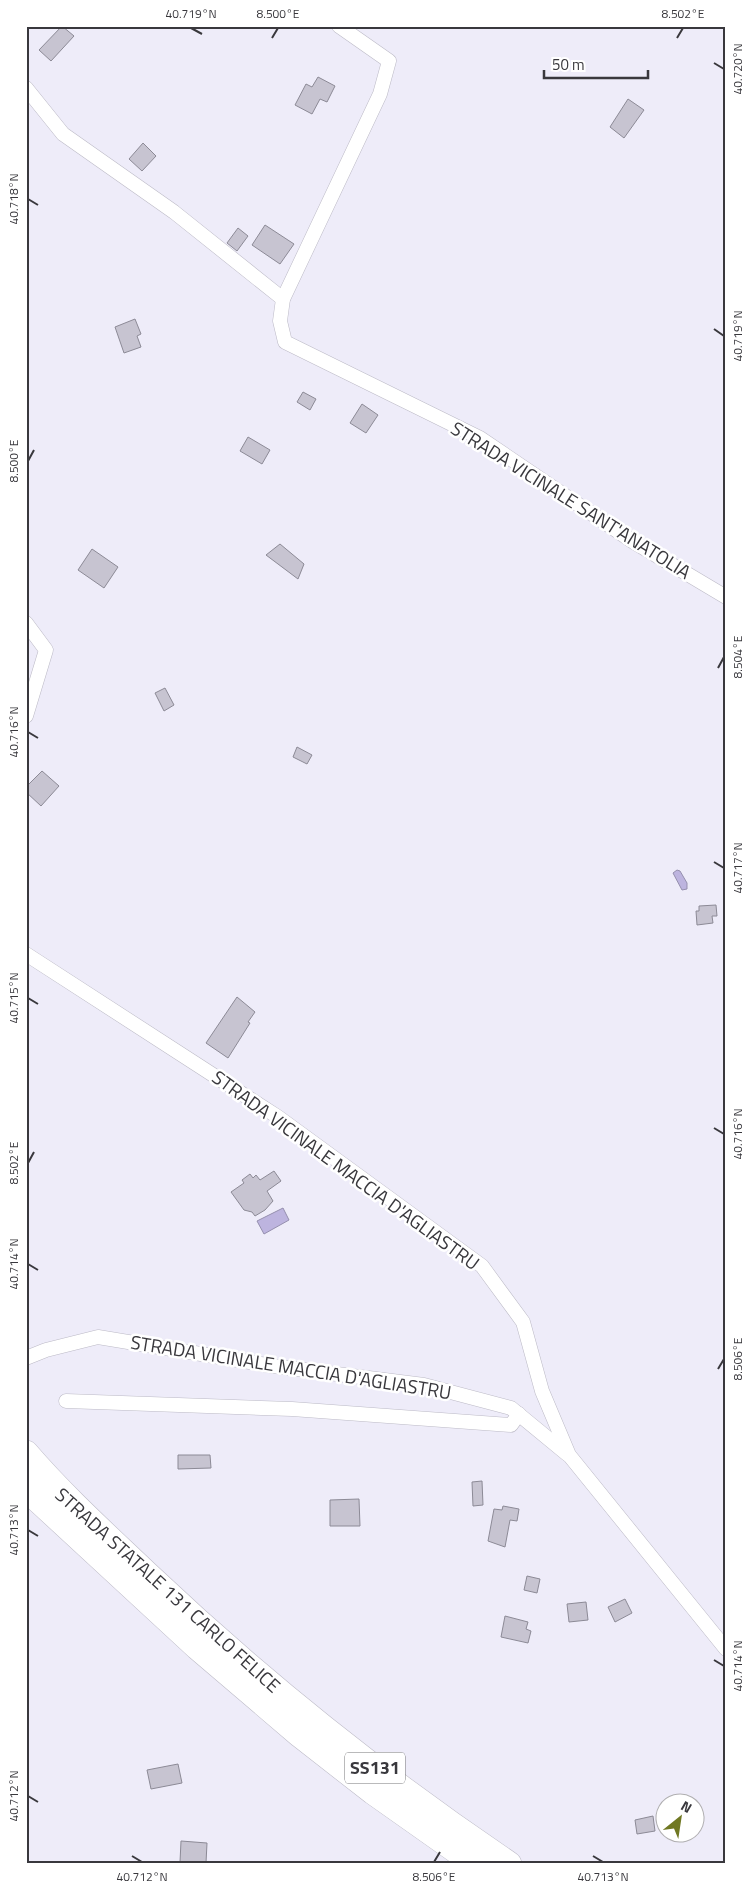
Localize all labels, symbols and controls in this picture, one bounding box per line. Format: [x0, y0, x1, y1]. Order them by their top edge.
text: 40.719°N [165, 4, 217, 23]
text: 8.500°E [257, 4, 300, 23]
text: 8.502°E [662, 4, 705, 23]
text: 40.720°N [728, 43, 747, 95]
scale bar [544, 48, 648, 80]
text: 50 m [552, 53, 585, 76]
text: 40.718°N [4, 173, 23, 225]
text: 40.719°N [728, 310, 747, 362]
street label: STRADA VICINALE SANT'ANATOLIA [445, 413, 697, 586]
text: 8.500°E [4, 439, 23, 482]
text: 8.504°E [728, 635, 747, 678]
text: 40.716°N [4, 706, 23, 758]
text: 40.717°N [728, 842, 747, 894]
text: 40.715°N [4, 972, 23, 1024]
street label: STRADA VICINALE MACCIA D'AGLIASTRU [206, 1062, 486, 1277]
text: 40.716°N [728, 1108, 747, 1160]
text: 8.502°E [4, 1141, 23, 1184]
text: 40.714°N [4, 1238, 23, 1290]
street label: STRADA VICINALE MACCIA D'AGLIASTRU [129, 1327, 454, 1406]
text: 8.506°E [728, 1337, 747, 1380]
street label: STRADA STATALE 131 CARLO FELICE [49, 1480, 288, 1699]
text: 40.713°N [4, 1504, 23, 1556]
text: 40.714°N [728, 1640, 747, 1692]
road number: SS131 [345, 1752, 405, 1784]
text: 40.712°N [4, 1770, 23, 1822]
north arrow [654, 1792, 704, 1842]
text: N [677, 1795, 696, 1818]
text: 40.712°N [116, 1867, 168, 1886]
text: 8.506°E [413, 1867, 456, 1886]
text: 40.713°N [577, 1867, 629, 1886]

